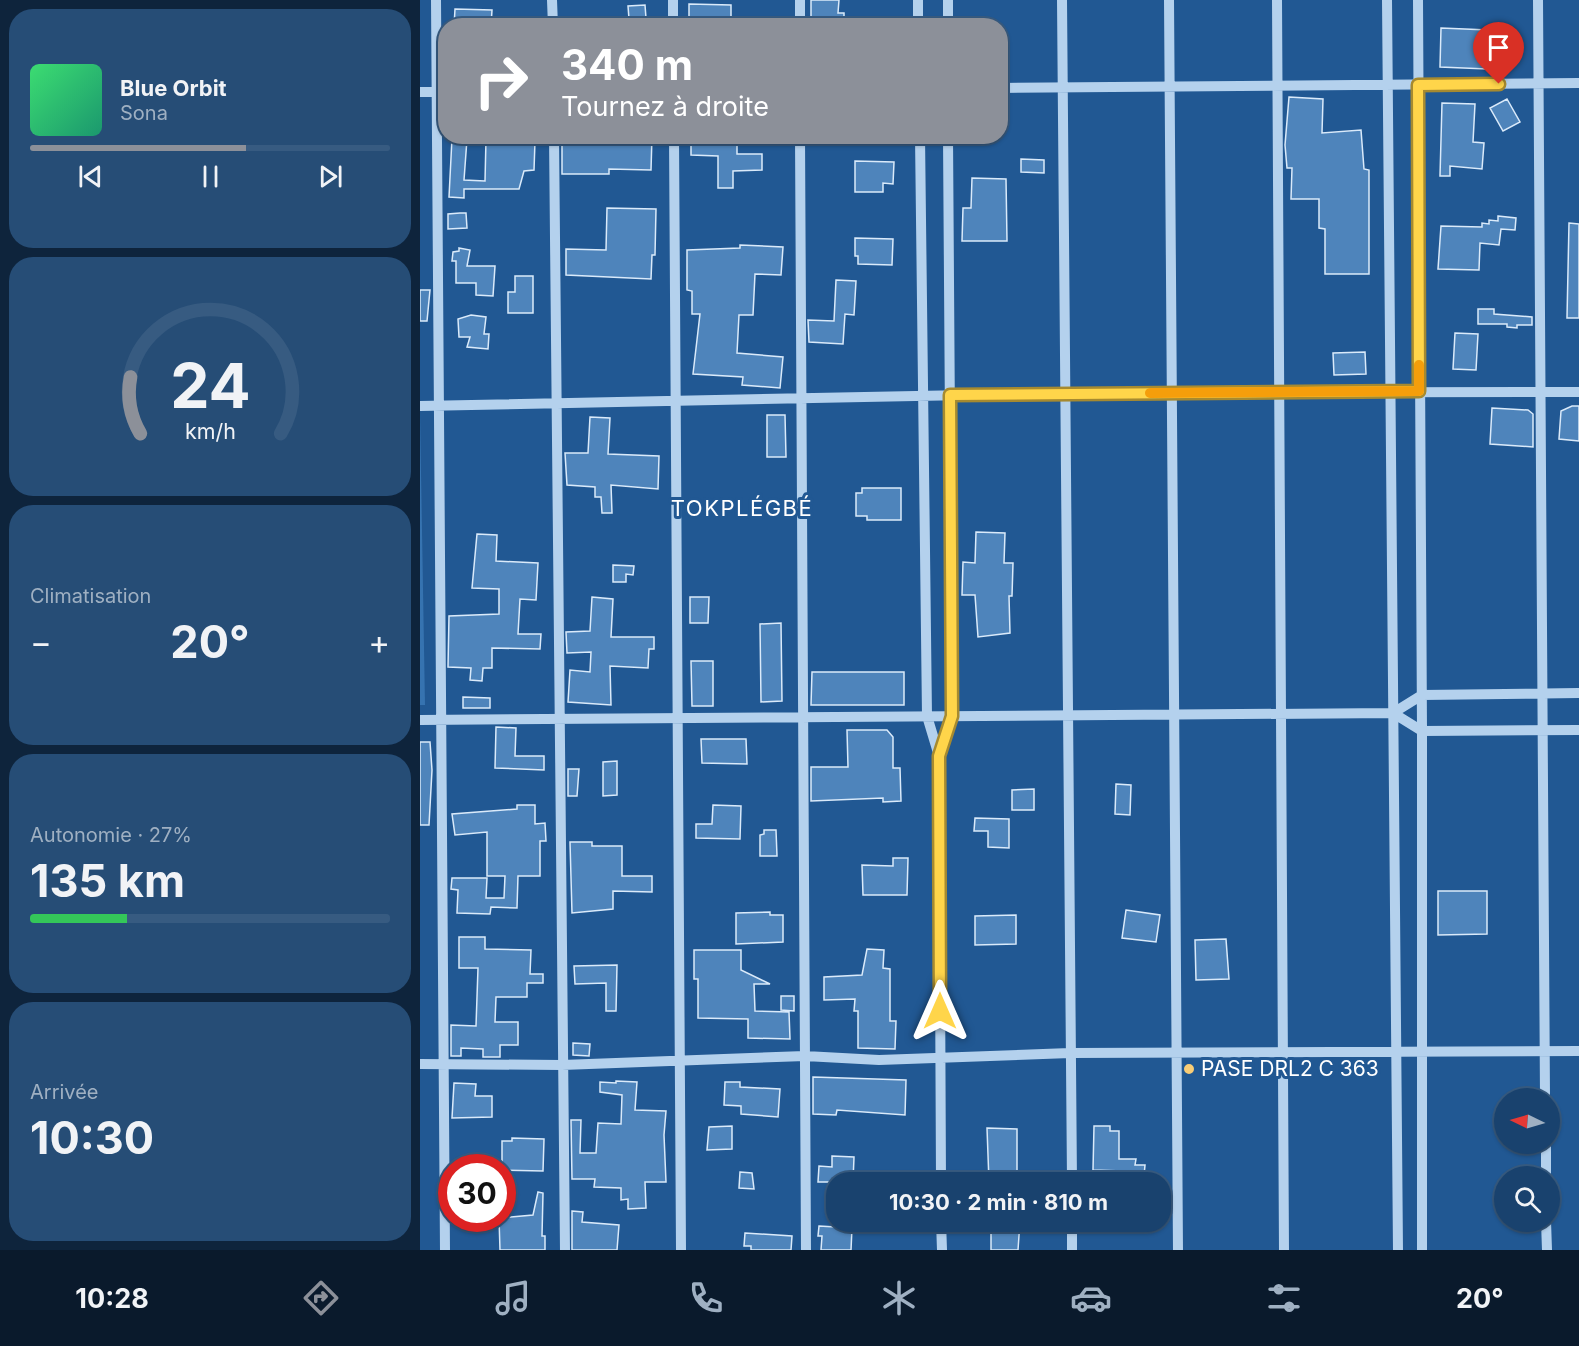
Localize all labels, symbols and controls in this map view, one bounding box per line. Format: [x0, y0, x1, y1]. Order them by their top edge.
pin [1473, 22, 1524, 84]
icon: arrive [1482, 31, 1515, 64]
text: 340 m [561, 39, 693, 90]
icon: right [462, 42, 540, 120]
text: Blue Orbit [120, 75, 227, 101]
text: Tournez à droite [561, 90, 769, 123]
text: Sona [120, 101, 168, 125]
icon: previous [74, 160, 107, 193]
icon: pause [194, 160, 227, 193]
icon: next [314, 160, 347, 193]
text: 24 [170, 348, 250, 423]
text: km/h [185, 418, 235, 444]
district label: TOKPLÉGBÉ [671, 495, 813, 521]
text: Climatisation [30, 584, 151, 608]
text: 20° [170, 614, 250, 669]
text: − [30, 622, 52, 662]
text: + [368, 622, 390, 662]
text: Autonomie · 27% [30, 823, 192, 847]
text: 135 km [30, 853, 185, 908]
position arrow [908, 979, 972, 1043]
place label: PASE DRL2 C 363 [1201, 1056, 1379, 1081]
marker: PASE DRL2 C 363 [1182, 1062, 1196, 1076]
text: Arrivée [30, 1080, 99, 1104]
north arrow [1494, 1088, 1560, 1154]
map controls [1494, 1088, 1560, 1232]
text: 10:30 [30, 1110, 154, 1165]
speed limit sign: 30 [438, 1154, 516, 1232]
button: search [1494, 1166, 1560, 1232]
text: 10:30 · 2 min · 810 m [889, 1189, 1108, 1215]
icon: directions [300, 1277, 342, 1319]
icon: music [492, 1277, 534, 1319]
icon: phone [685, 1277, 727, 1319]
icon: climate [878, 1277, 920, 1319]
icon: car [1070, 1277, 1112, 1319]
icon: filters [1263, 1277, 1305, 1319]
text: 10:28 [75, 1282, 149, 1315]
text: 20° [1456, 1282, 1504, 1315]

